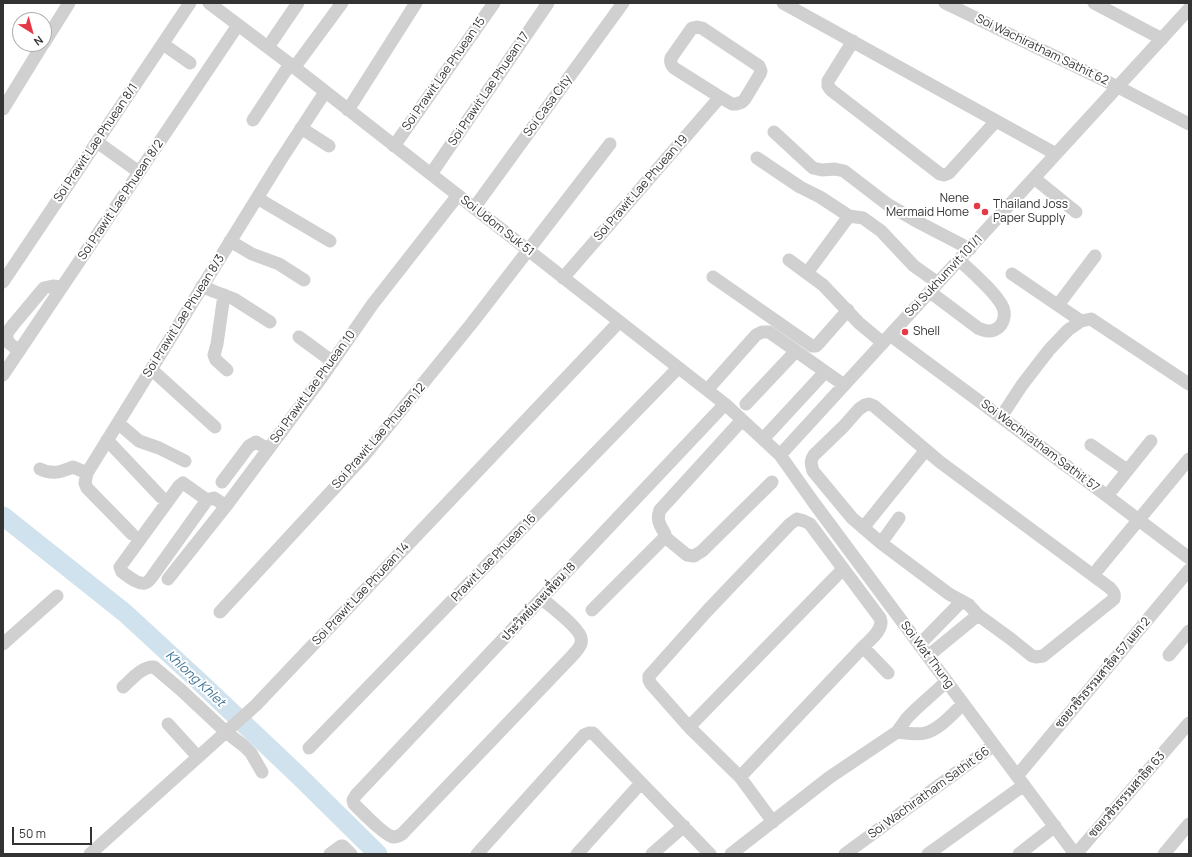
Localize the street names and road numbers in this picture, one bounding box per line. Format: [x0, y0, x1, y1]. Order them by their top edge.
street label: Soi Wachiratham Sathit 62 [973, 12, 1111, 88]
street label: Soi Prawit Lae Phuean 15 [399, 15, 489, 133]
street label: Soi Prawit Lae Phuean 17 [446, 29, 532, 149]
street label: Soi Casa City [521, 72, 575, 140]
street label: Soi Prawit Lae Phuean 8/1 [51, 81, 141, 205]
street label: Soi Prawit Lae Phuean 19 [591, 132, 691, 244]
street label: Soi Prawit Lae Phuean 8/2 [75, 137, 167, 263]
street label: Soi Udom Suk 51 [457, 193, 537, 259]
street label: Soi Sukhumvit 101/1 [902, 232, 986, 320]
street label: Soi Prawit Lae Phuean 8/3 [140, 252, 228, 380]
street label: Soi Prawit Lae Phuean 10 [267, 328, 359, 446]
street label: Soi Prawit Lae Phuean 12 [329, 380, 429, 492]
street label: Soi Wachiratham Sathit 57 [978, 397, 1102, 495]
street label: Prawit Lae Phuean 16 [449, 511, 539, 605]
street label: Soi Prawit Lae Phuean 14 [310, 540, 412, 648]
street label: ประวิทย์และเพื่อน 18 [499, 560, 579, 644]
street label: ซอยวชิรธรรมสาธิต 57 แยก 2 [1052, 615, 1154, 731]
street label: Soi Wat Thung [897, 619, 957, 691]
street label: Soi Wachiratham Sathit 66 [866, 744, 992, 842]
street label: ซอยวชิรธรรมสาธิต 63 [1086, 749, 1168, 841]

